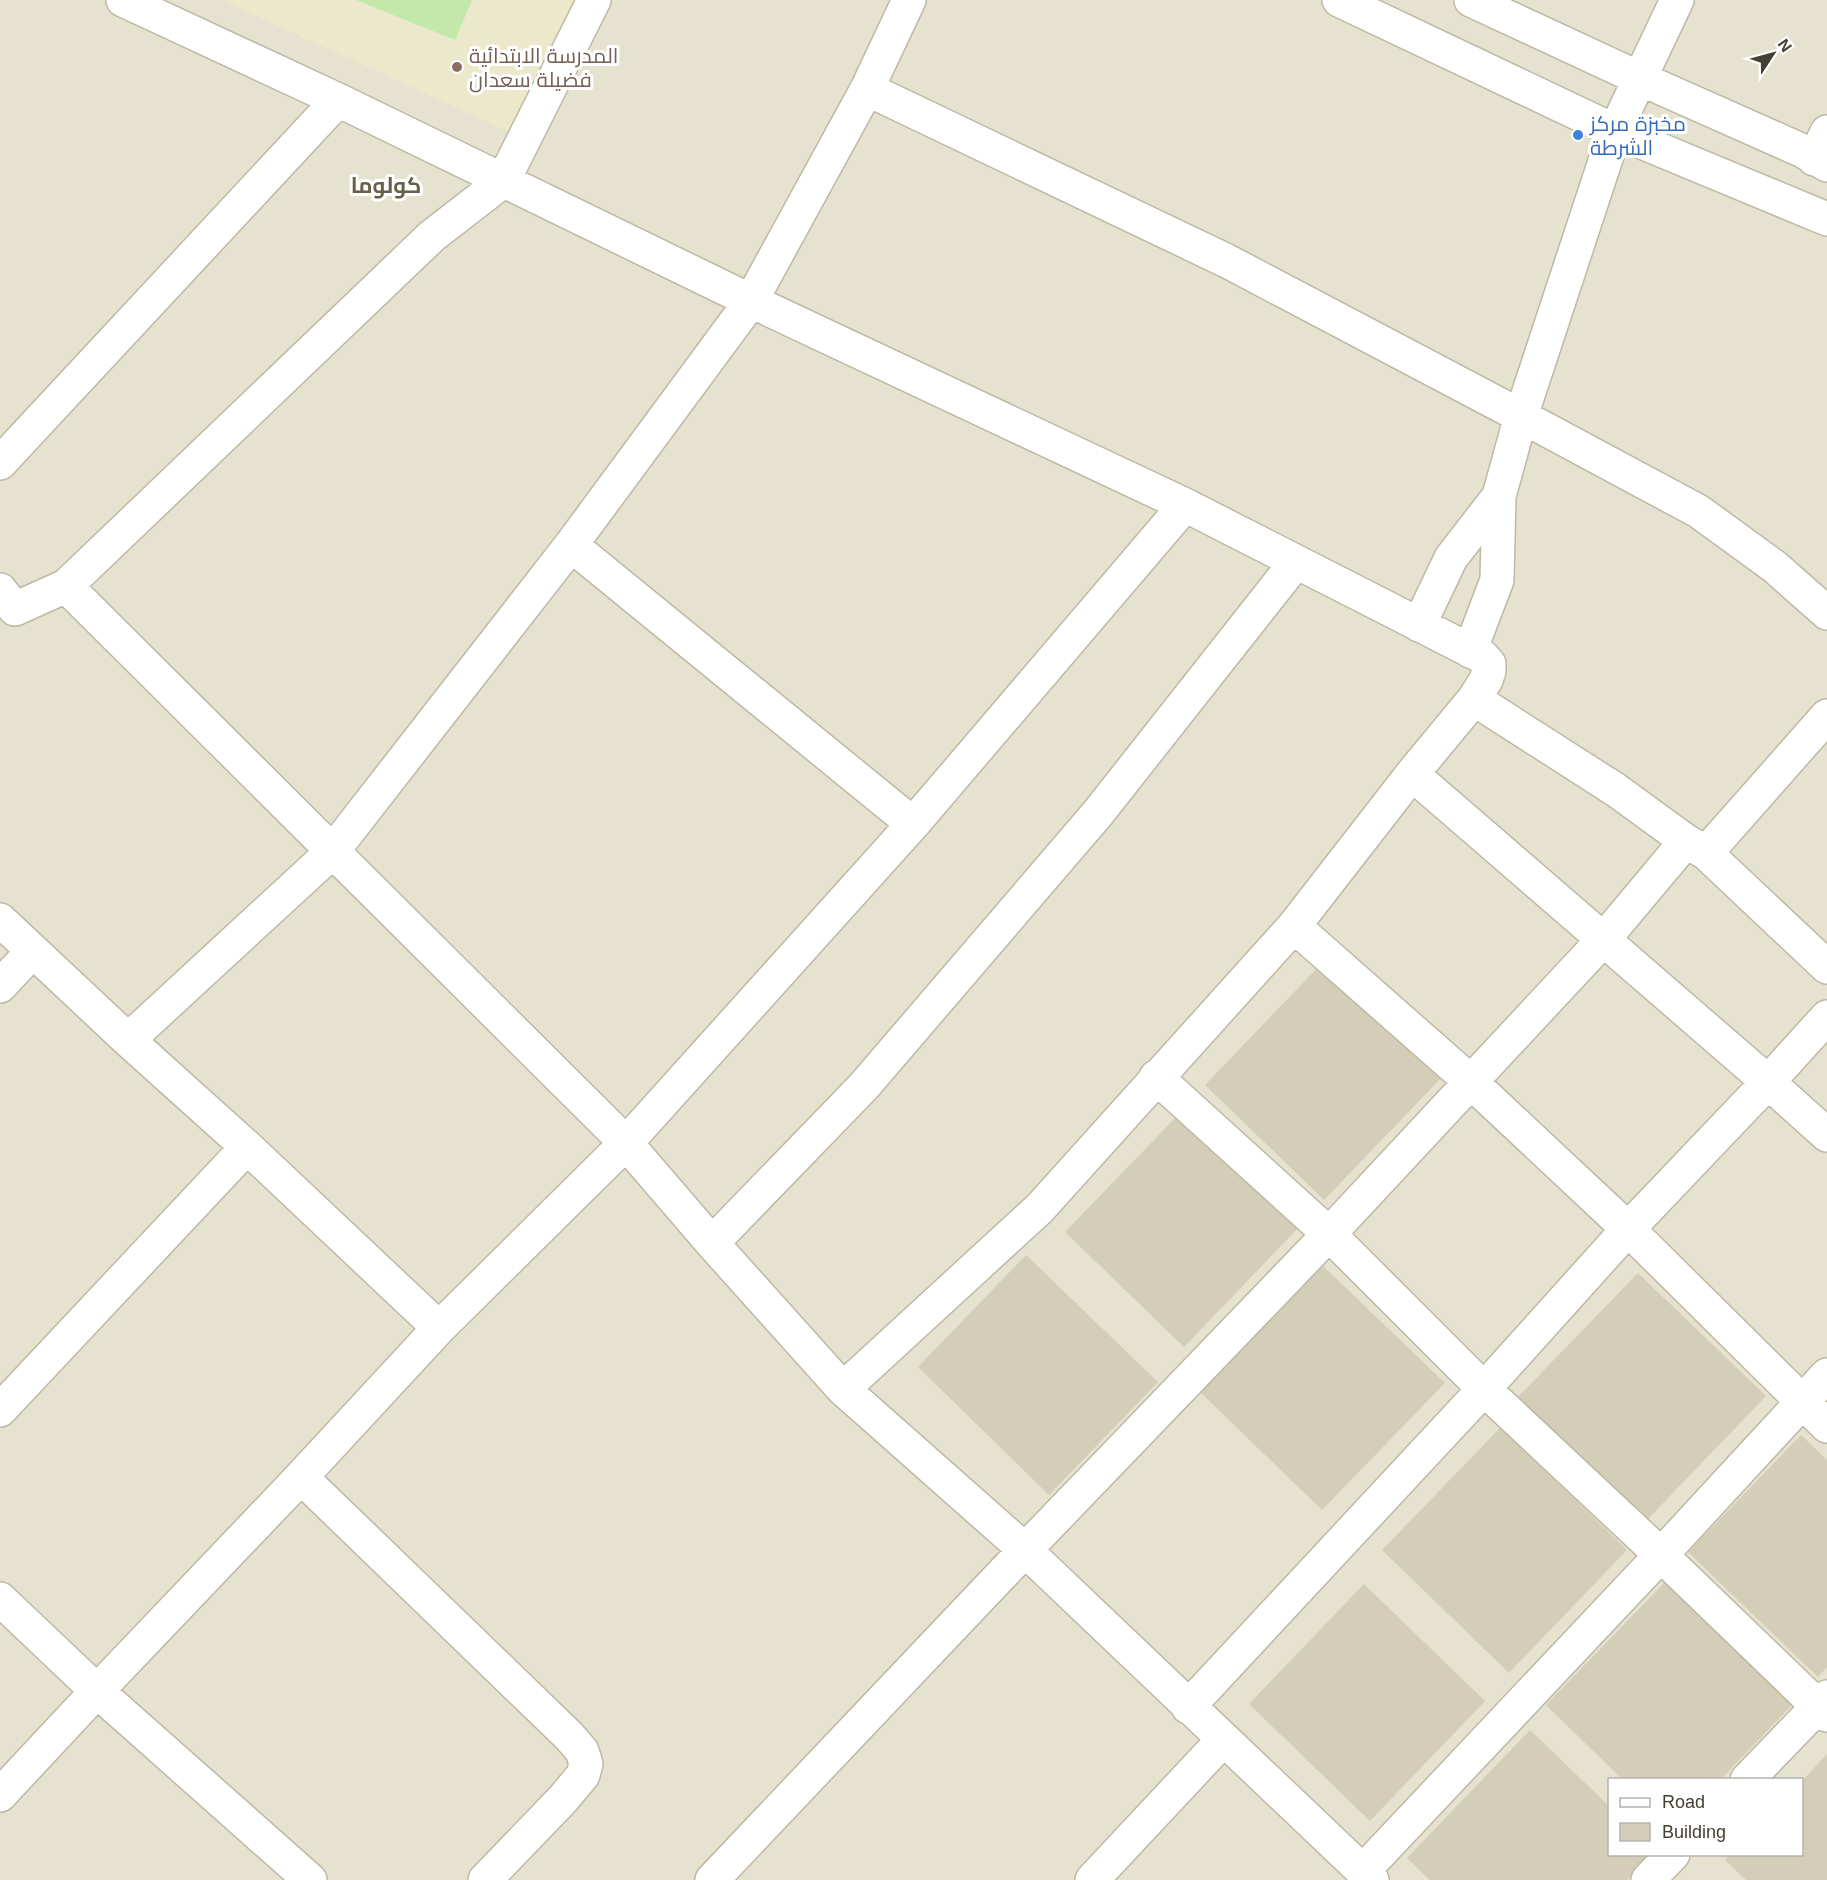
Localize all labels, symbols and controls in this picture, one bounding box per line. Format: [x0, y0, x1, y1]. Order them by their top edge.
north arrow [1743, 24, 1803, 84]
text: N [1774, 36, 1795, 55]
place label: المدرسة الابتدائية فضيلة سعدان [469, 44, 618, 93]
marker: المدرسة الابتدائية فضيلة سعدان [450, 60, 464, 74]
place label: مخبزة مركز الشرطة [1589, 112, 1686, 160]
marker: مخبزة مركز الشرطة [1571, 128, 1585, 142]
district label: كولوما [351, 173, 421, 199]
legend [1608, 1778, 1803, 1856]
text: Road [1662, 1792, 1705, 1812]
text: Building [1662, 1822, 1726, 1842]

